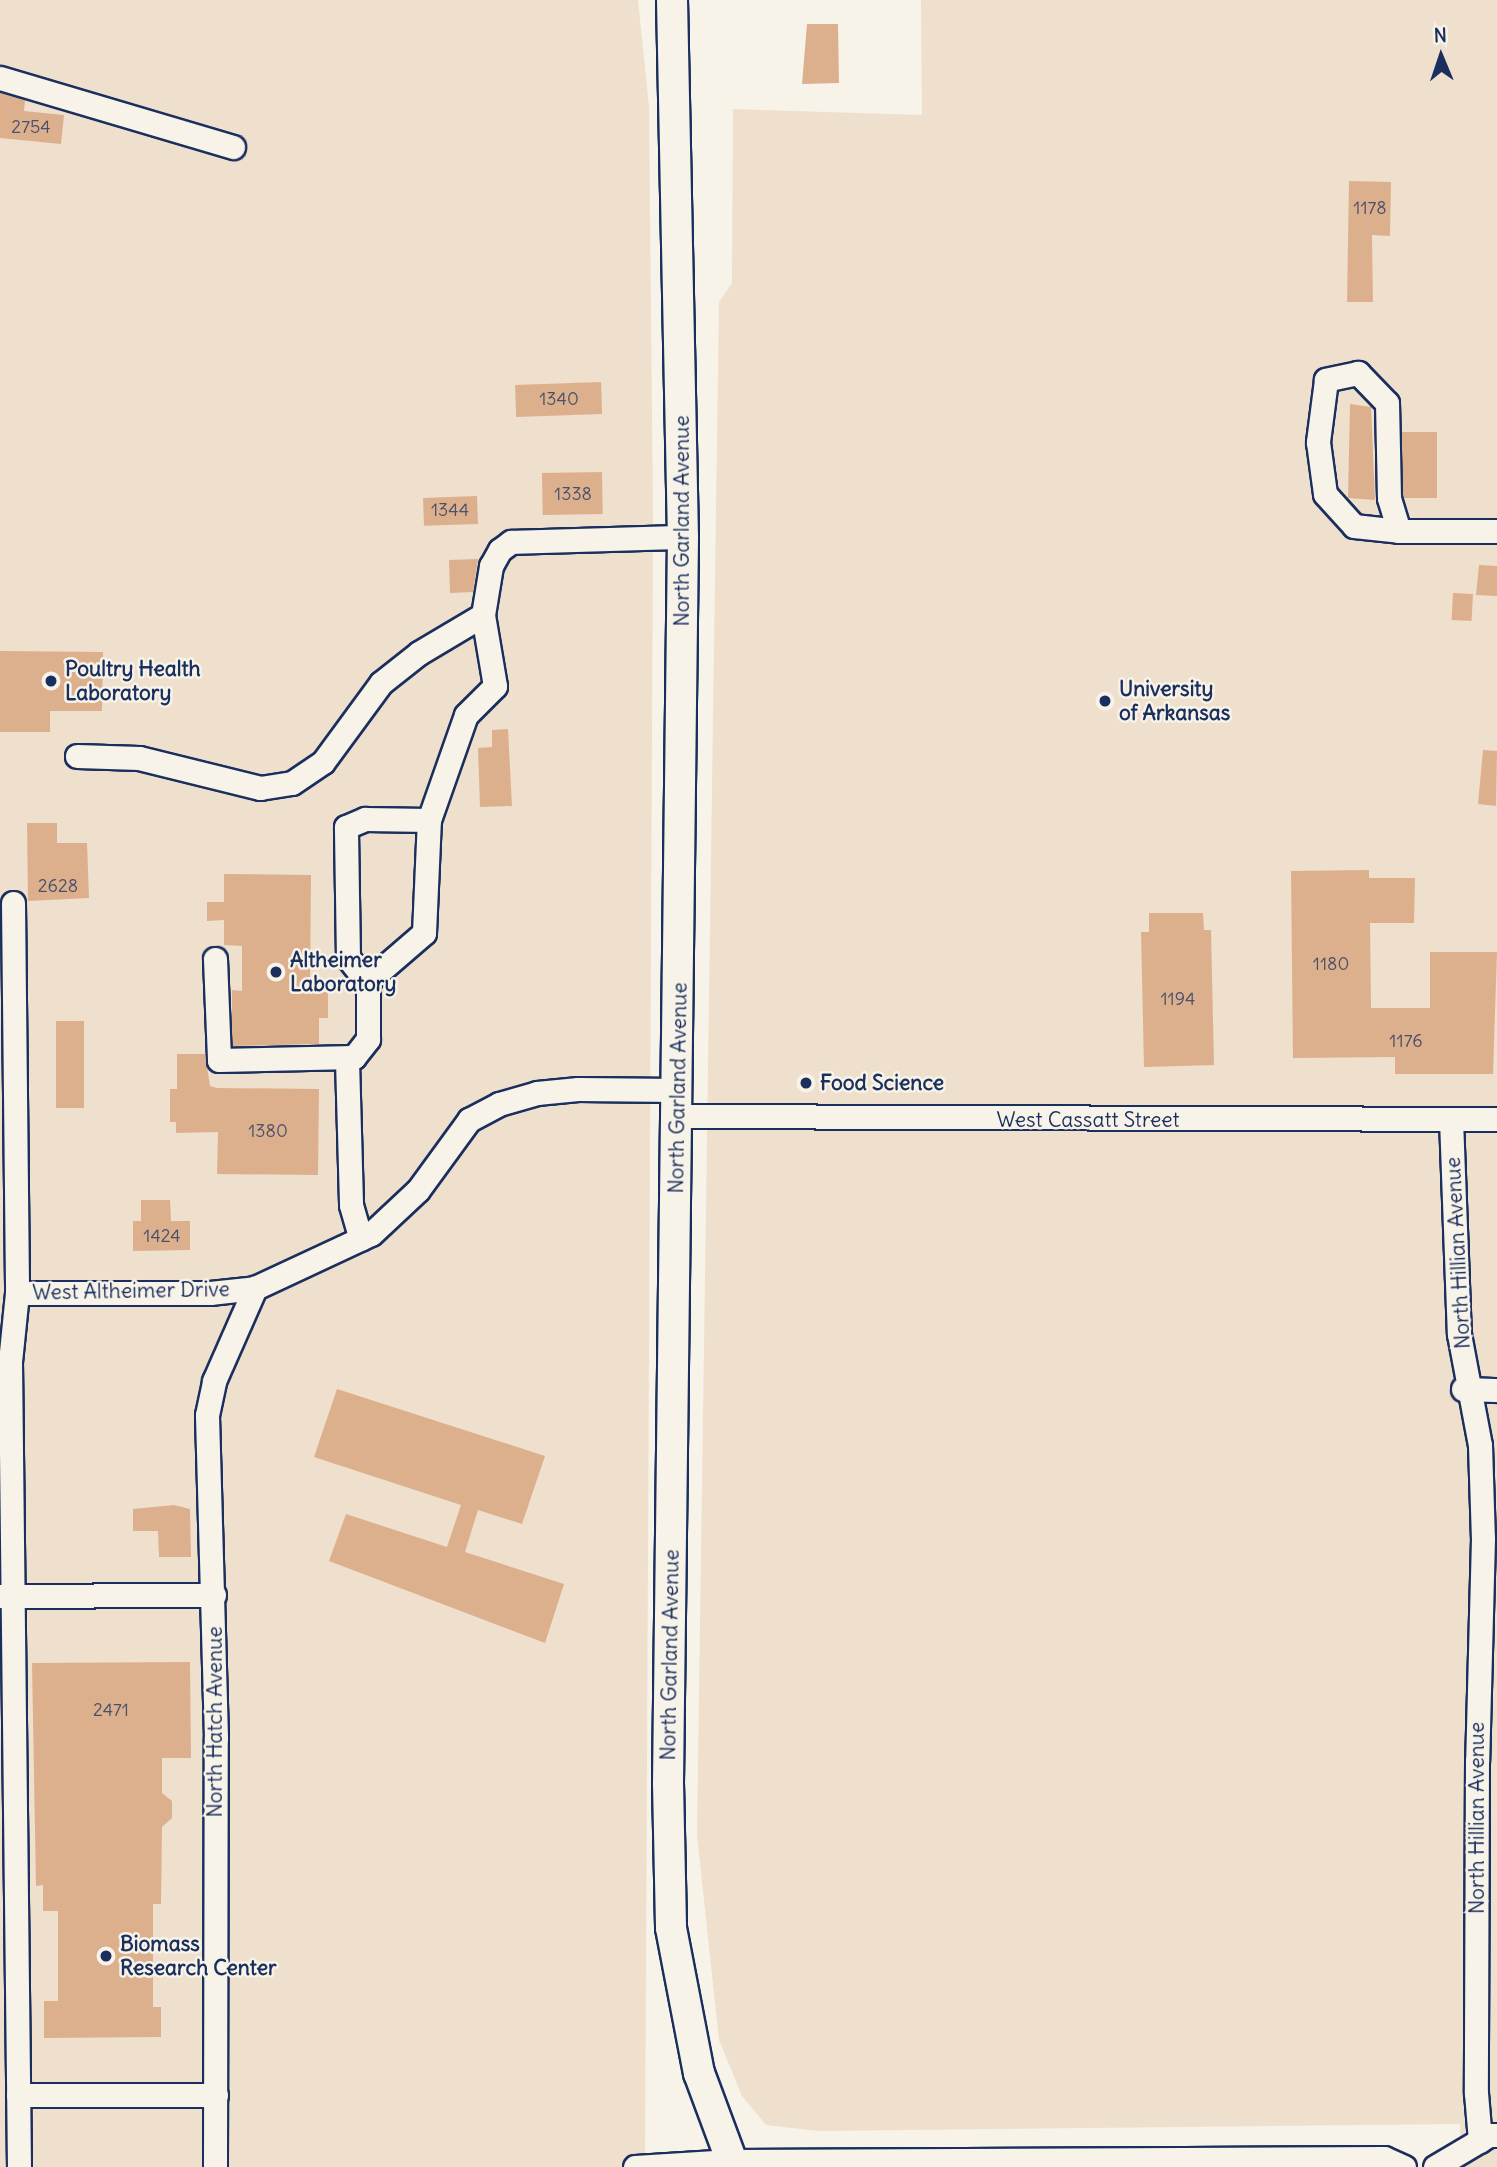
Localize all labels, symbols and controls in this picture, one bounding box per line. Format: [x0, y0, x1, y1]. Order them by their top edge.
north arrow [1406, 21, 1476, 91]
text: N [1433, 23, 1447, 47]
house number: 2754 [11, 116, 51, 138]
house number: 1178 [1353, 197, 1387, 219]
house number: 1340 [539, 388, 579, 410]
street label: North Garland Avenue [669, 415, 695, 627]
house number: 1338 [554, 483, 592, 505]
house number: 1344 [431, 499, 469, 521]
place label: Poultry Health Laboratory [65, 656, 201, 706]
marker: Poultry Health Laboratory [43, 673, 59, 689]
place label: University of Arkansas [1119, 676, 1230, 726]
marker: University of Arkansas [1097, 693, 1113, 709]
house number: 2628 [38, 875, 78, 897]
place label: Altheimer Laboratory [290, 947, 396, 997]
house number: 1180 [1313, 953, 1349, 975]
marker: Altheimer Laboratory [268, 964, 284, 980]
street label: North Garland Avenue [664, 982, 692, 1194]
house number: 1194 [1160, 988, 1196, 1010]
house number: 1176 [1389, 1030, 1423, 1052]
place label: Food Science [820, 1070, 944, 1096]
marker: Food Science [798, 1075, 814, 1091]
street label: West Cassatt Street [996, 1107, 1180, 1133]
house number: 1380 [248, 1120, 288, 1142]
street label: North Hillian Avenue [1440, 1156, 1476, 1350]
house number: 1424 [143, 1225, 181, 1247]
street label: West Altheimer Drive [32, 1277, 230, 1305]
street label: North Garland Avenue [656, 1549, 684, 1761]
street label: North Hatch Avenue [202, 1626, 228, 1818]
house number: 2471 [93, 1699, 129, 1721]
street label: North Hillian Avenue [1464, 1722, 1490, 1914]
place label: Biomass Research Center [120, 1931, 277, 1981]
marker: Biomass Research Center [98, 1948, 114, 1964]

